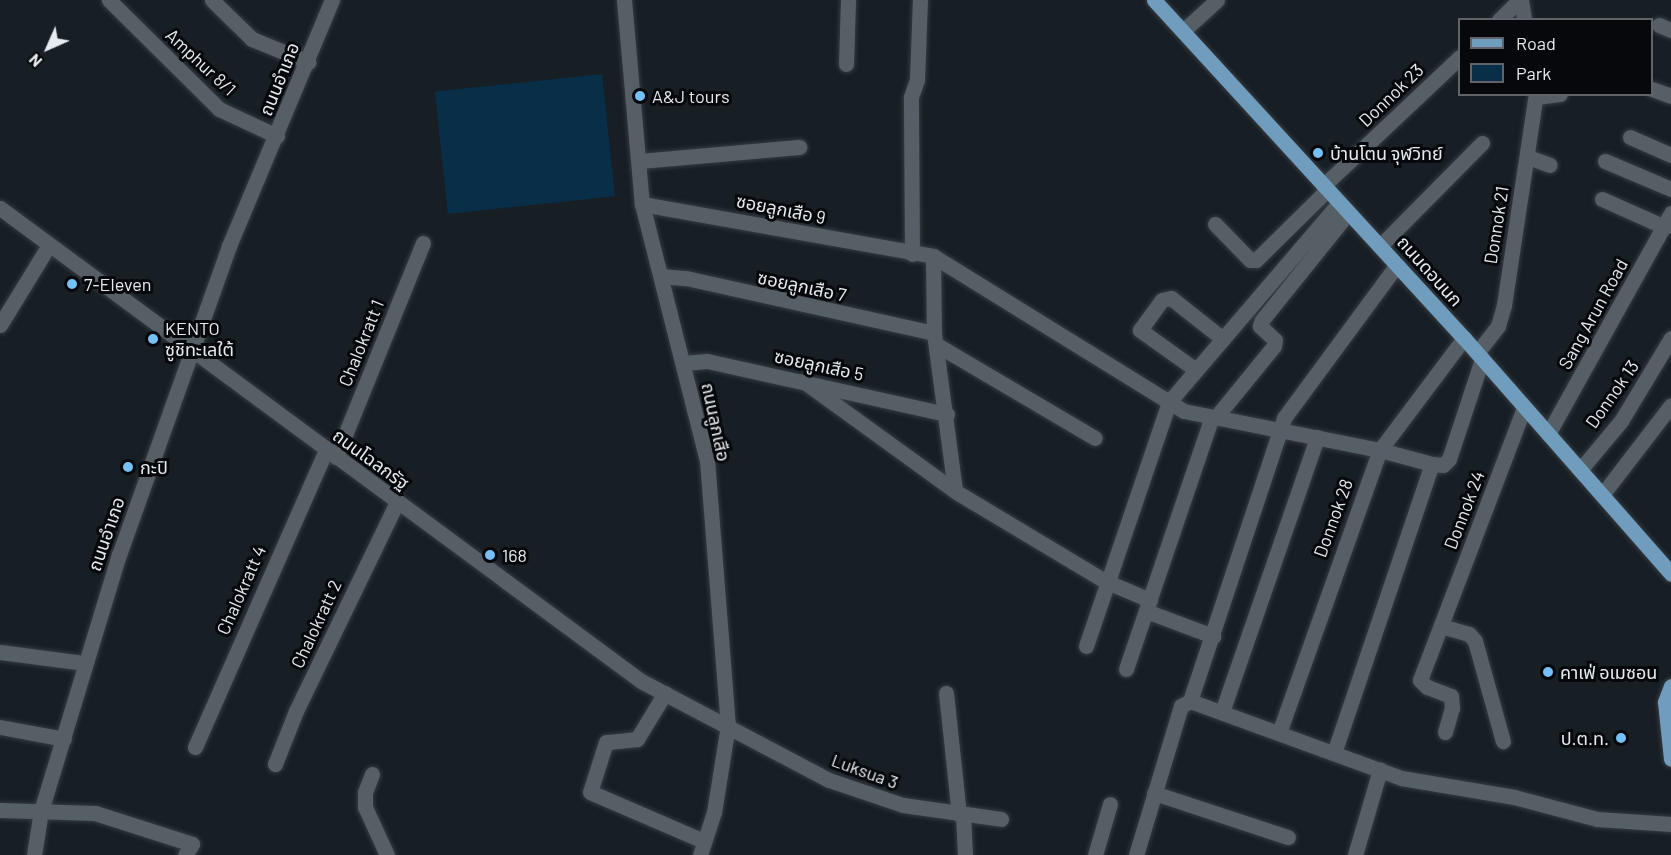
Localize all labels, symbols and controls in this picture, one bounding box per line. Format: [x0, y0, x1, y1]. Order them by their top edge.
north arrow [18, 18, 78, 78]
legend [1458, 18, 1653, 96]
street label: Amphur 8/1 [161, 24, 241, 100]
text: Road [1516, 32, 1556, 54]
street label: ถนนอำเภอ [255, 39, 303, 119]
text: N [24, 51, 45, 72]
street label: Donnok 23 [1354, 59, 1428, 131]
text: Park [1516, 62, 1551, 84]
place label: A&J tours [652, 85, 730, 107]
marker: A&J tours [633, 89, 647, 103]
place label: บ้านโตน จุฬวิทย์ [1330, 142, 1443, 164]
marker: บ้านโตน จุฬวิทย์ [1311, 146, 1325, 160]
street label: Donnok 21 [1479, 185, 1513, 265]
street label: ซอยลูกเสือ 9 [734, 190, 828, 228]
street label: ถนนดอนนก [1393, 231, 1467, 311]
street label: Sang Arun Road [1554, 255, 1632, 373]
street label: ซอยลูกเสือ 7 [756, 266, 848, 306]
place label: 7-Eleven [84, 273, 152, 295]
marker: 7-Eleven [65, 277, 79, 291]
street label: Chalokratt 1 [334, 297, 388, 389]
place label: KENTO ซูชิทะเลใต้ [165, 318, 234, 360]
marker: KENTO ซูชิทะเลใต้ [146, 332, 160, 346]
street label: ซอยลูกเสือ 5 [772, 345, 866, 385]
street label: Donnok 13 [1581, 356, 1643, 432]
street label: ถนนลูกเสือ [697, 381, 735, 463]
street label: ถนนโฉลกรัฐ [329, 424, 413, 494]
place label: กะปิ [140, 456, 168, 478]
marker: กะปิ [121, 460, 135, 474]
street label: Donnok 24 [1439, 468, 1489, 552]
street label: Donnok 28 [1309, 476, 1357, 560]
street label: ถนนอำเภอ [83, 494, 129, 574]
street label: Chalokratt 4 [212, 542, 270, 638]
place label: 168 [502, 544, 527, 566]
marker: 168 [483, 548, 497, 562]
street label: Chalokratt 2 [286, 576, 346, 672]
place label: คาเฟ่ อเมซอน [1560, 661, 1657, 683]
marker: คาเฟ่ อเมซอน [1541, 665, 1555, 679]
place label: ป.ต.ท. [1561, 727, 1609, 749]
marker: ป.ต.ท. [1614, 731, 1628, 745]
street label: Luksua 3 [829, 749, 901, 793]

